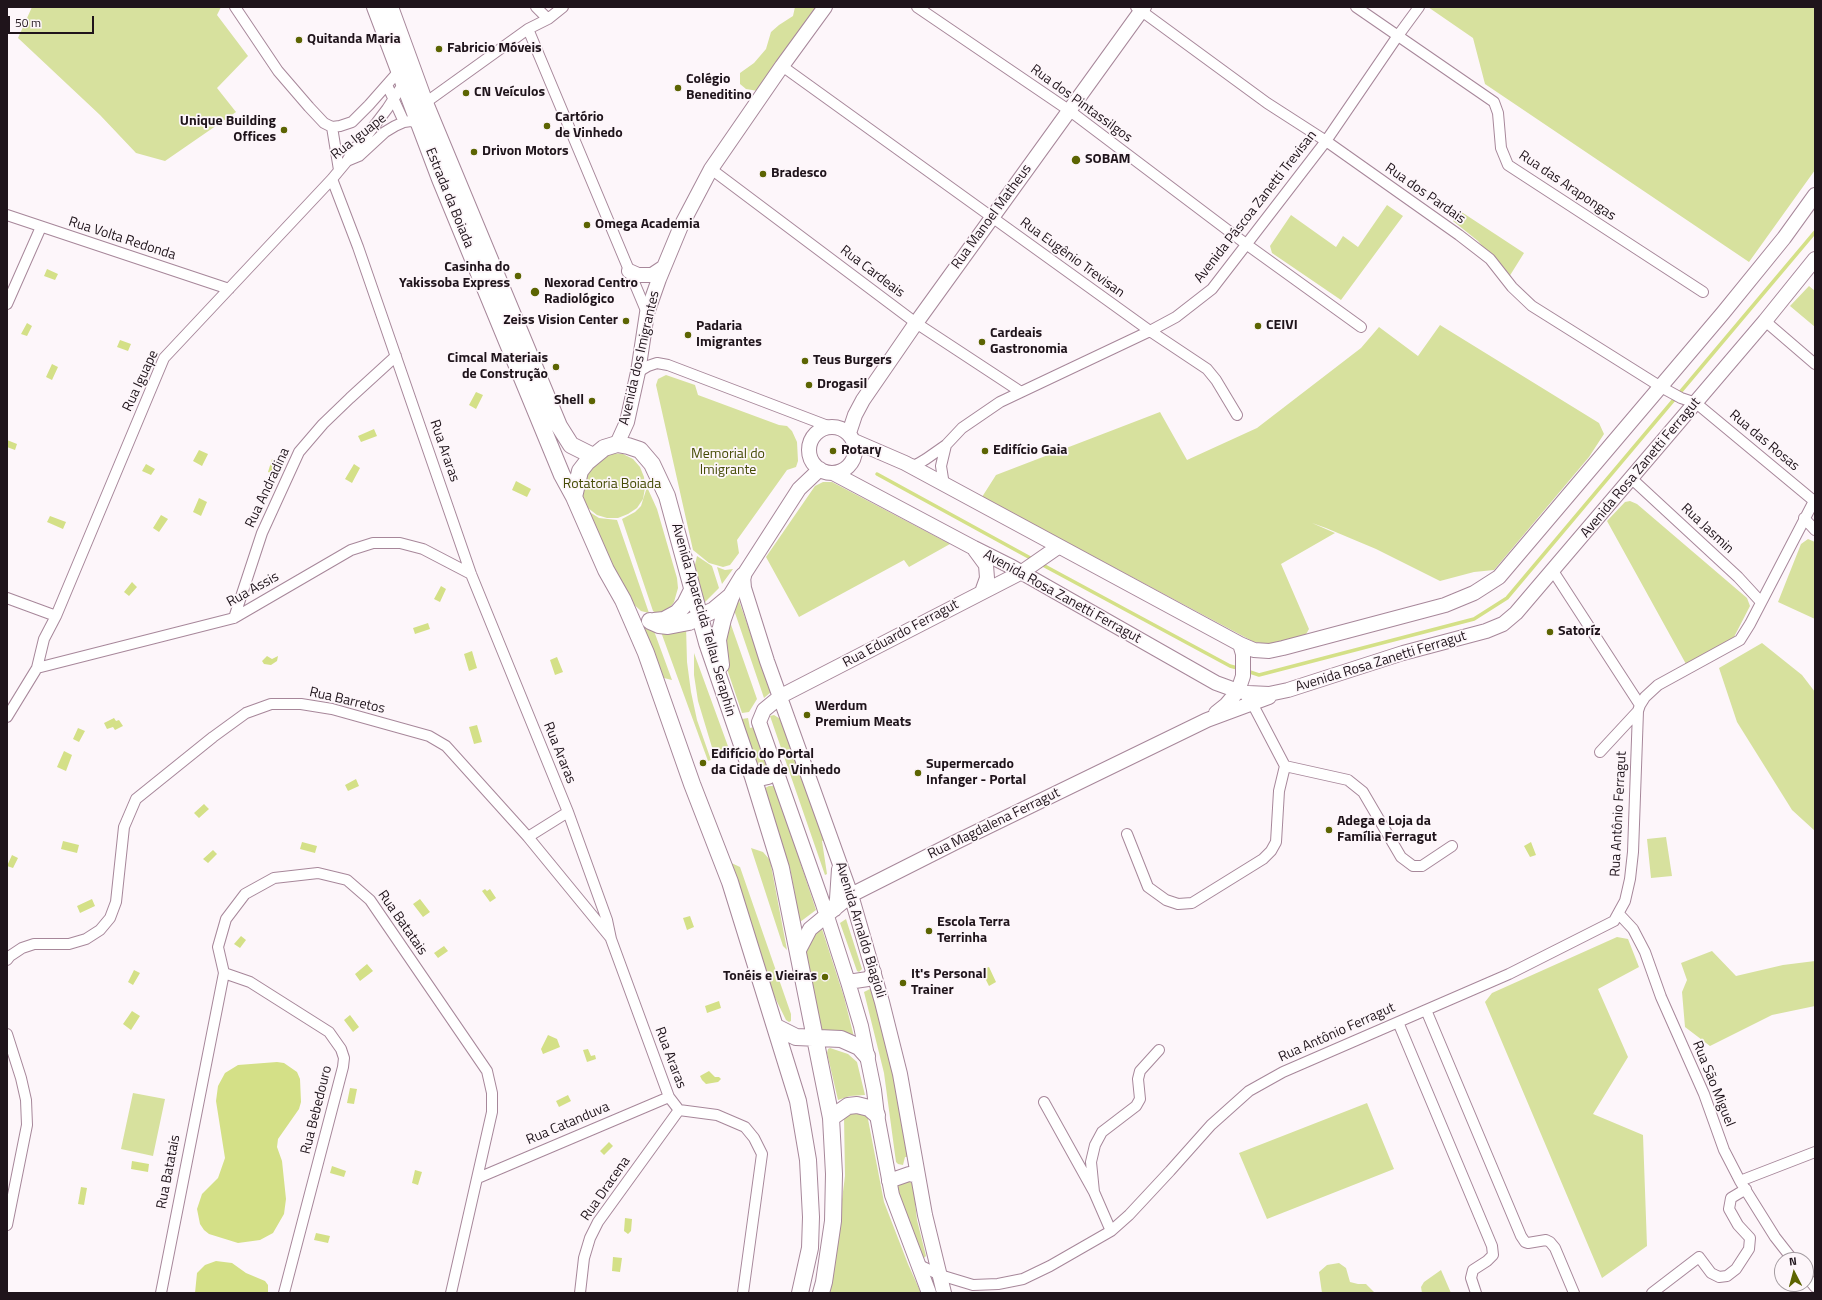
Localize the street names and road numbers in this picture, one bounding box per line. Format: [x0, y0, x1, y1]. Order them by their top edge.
street label: Rua dos Pintassilgos [1027, 61, 1135, 147]
street label: Rua Iguape [328, 110, 390, 164]
street label: Avenida Páscoa Zanetti Trevisan [1191, 127, 1321, 287]
street label: Estrada da Boiada [421, 145, 477, 251]
street label: Rua das Arapongas [1515, 147, 1619, 225]
street label: Rua dos Pardais [1382, 160, 1468, 228]
street label: Rua Manoel Matheus [948, 161, 1036, 273]
street label: Rua Volta Redonda [66, 214, 178, 264]
street label: Rua Eugênio Trevisan [1016, 214, 1128, 302]
street label: Rua Cardeais [836, 242, 908, 302]
street label: Avenida dos Imigrantes [616, 289, 664, 427]
street label: Rua Iguape [120, 348, 162, 414]
street label: Avenida Rosa Zanetti Ferragut [1577, 394, 1705, 542]
street label: Rua das Rosas [1726, 407, 1802, 475]
street label: Rua Araras [426, 418, 462, 484]
street label: Rua Andradina [242, 445, 294, 531]
street label: Rua Jasmin [1677, 500, 1737, 558]
street label: Avenida Aparecida Tellau Seraphin [667, 521, 739, 719]
street label: Avenida Rosa Zanetti Ferragut [980, 547, 1144, 647]
street label: Rua Assis [224, 569, 282, 611]
street label: Rua Eduardo Ferragut [840, 596, 962, 672]
street label: Avenida Rosa Zanetti Ferragut [1294, 628, 1468, 696]
street label: Rua Barretos [308, 684, 386, 718]
street label: Rua Araras [539, 720, 579, 786]
street label: Rua Antônio Ferragut [1607, 751, 1631, 877]
street label: Rua Magdalena Ferragut [925, 785, 1063, 863]
street label: Avenida Arnaldo Biagioli [831, 860, 889, 1000]
street label: Rua Batatais [374, 887, 430, 959]
street label: Rua Antônio Ferragut [1276, 1000, 1398, 1066]
street label: Rua Araras [651, 1025, 689, 1091]
street label: Rua São Miguel [1688, 1039, 1738, 1129]
street label: Rua Bebedouro [298, 1064, 336, 1156]
street label: Rua Catanduva [524, 1099, 612, 1149]
street label: Rua Batatais [154, 1133, 184, 1211]
street label: Rua Dracena [578, 1154, 634, 1224]

